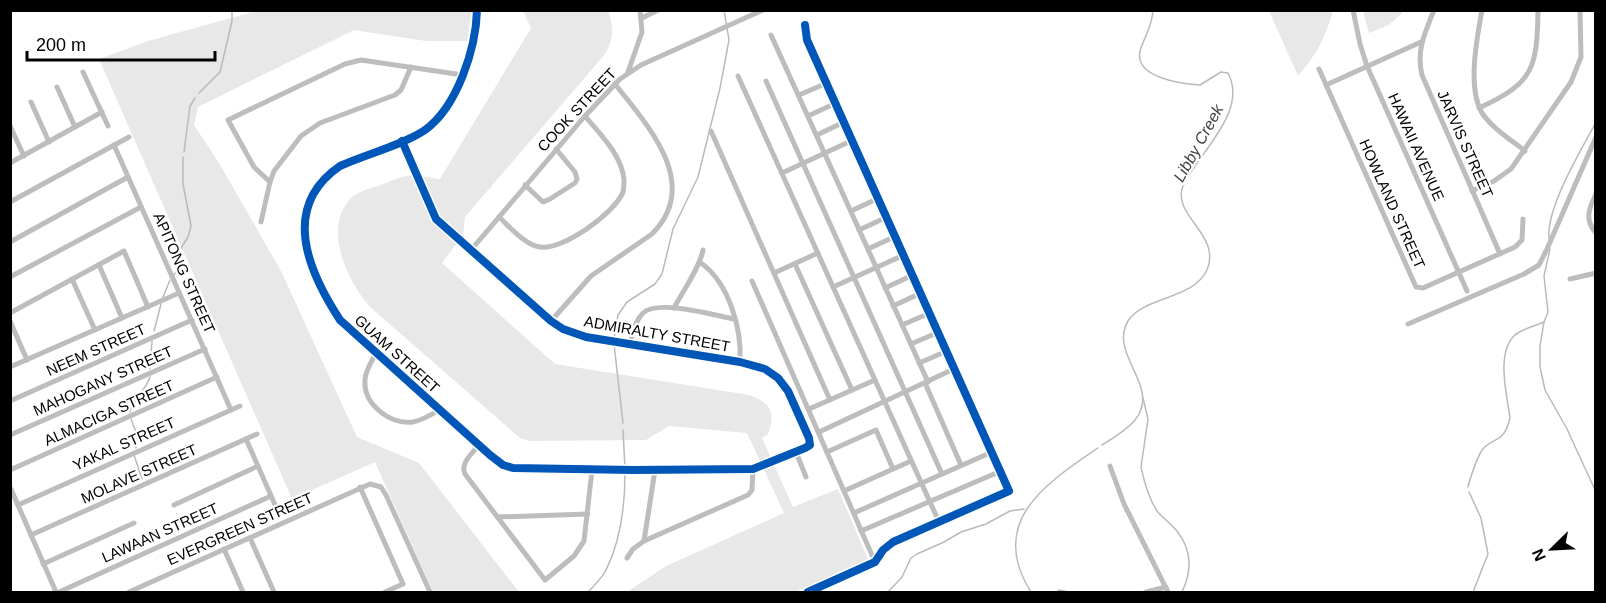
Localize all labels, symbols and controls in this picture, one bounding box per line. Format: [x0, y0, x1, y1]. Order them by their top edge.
scale bar [27, 24, 214, 62]
text: 200 m [36, 35, 86, 55]
street label: COOK STREET [534, 65, 620, 155]
street label: JARVIS STREET [1434, 88, 1497, 200]
street label: HAWAII AVENUE [1385, 90, 1448, 203]
water label: Libby Creek [1170, 101, 1227, 185]
street label: HOWLAND STREET [1356, 136, 1429, 271]
street label: APITONG STREET [150, 210, 219, 336]
street label: GUAM STREET [351, 311, 443, 396]
street label: ADMIRALTY STREET [583, 312, 731, 355]
street label: NEEM STREET [44, 320, 148, 379]
street label: MAHOGANY STREET [31, 342, 175, 419]
street label: ALMACIGA STREET [41, 376, 176, 449]
street label: YAKAL STREET [70, 413, 178, 474]
street label: MOLAVE STREET [78, 440, 199, 507]
street label: EVERGREEN STREET [164, 489, 315, 568]
street label: LAWAAN STREET [99, 499, 221, 566]
north arrow [1522, 519, 1582, 579]
text: N [1529, 546, 1549, 564]

